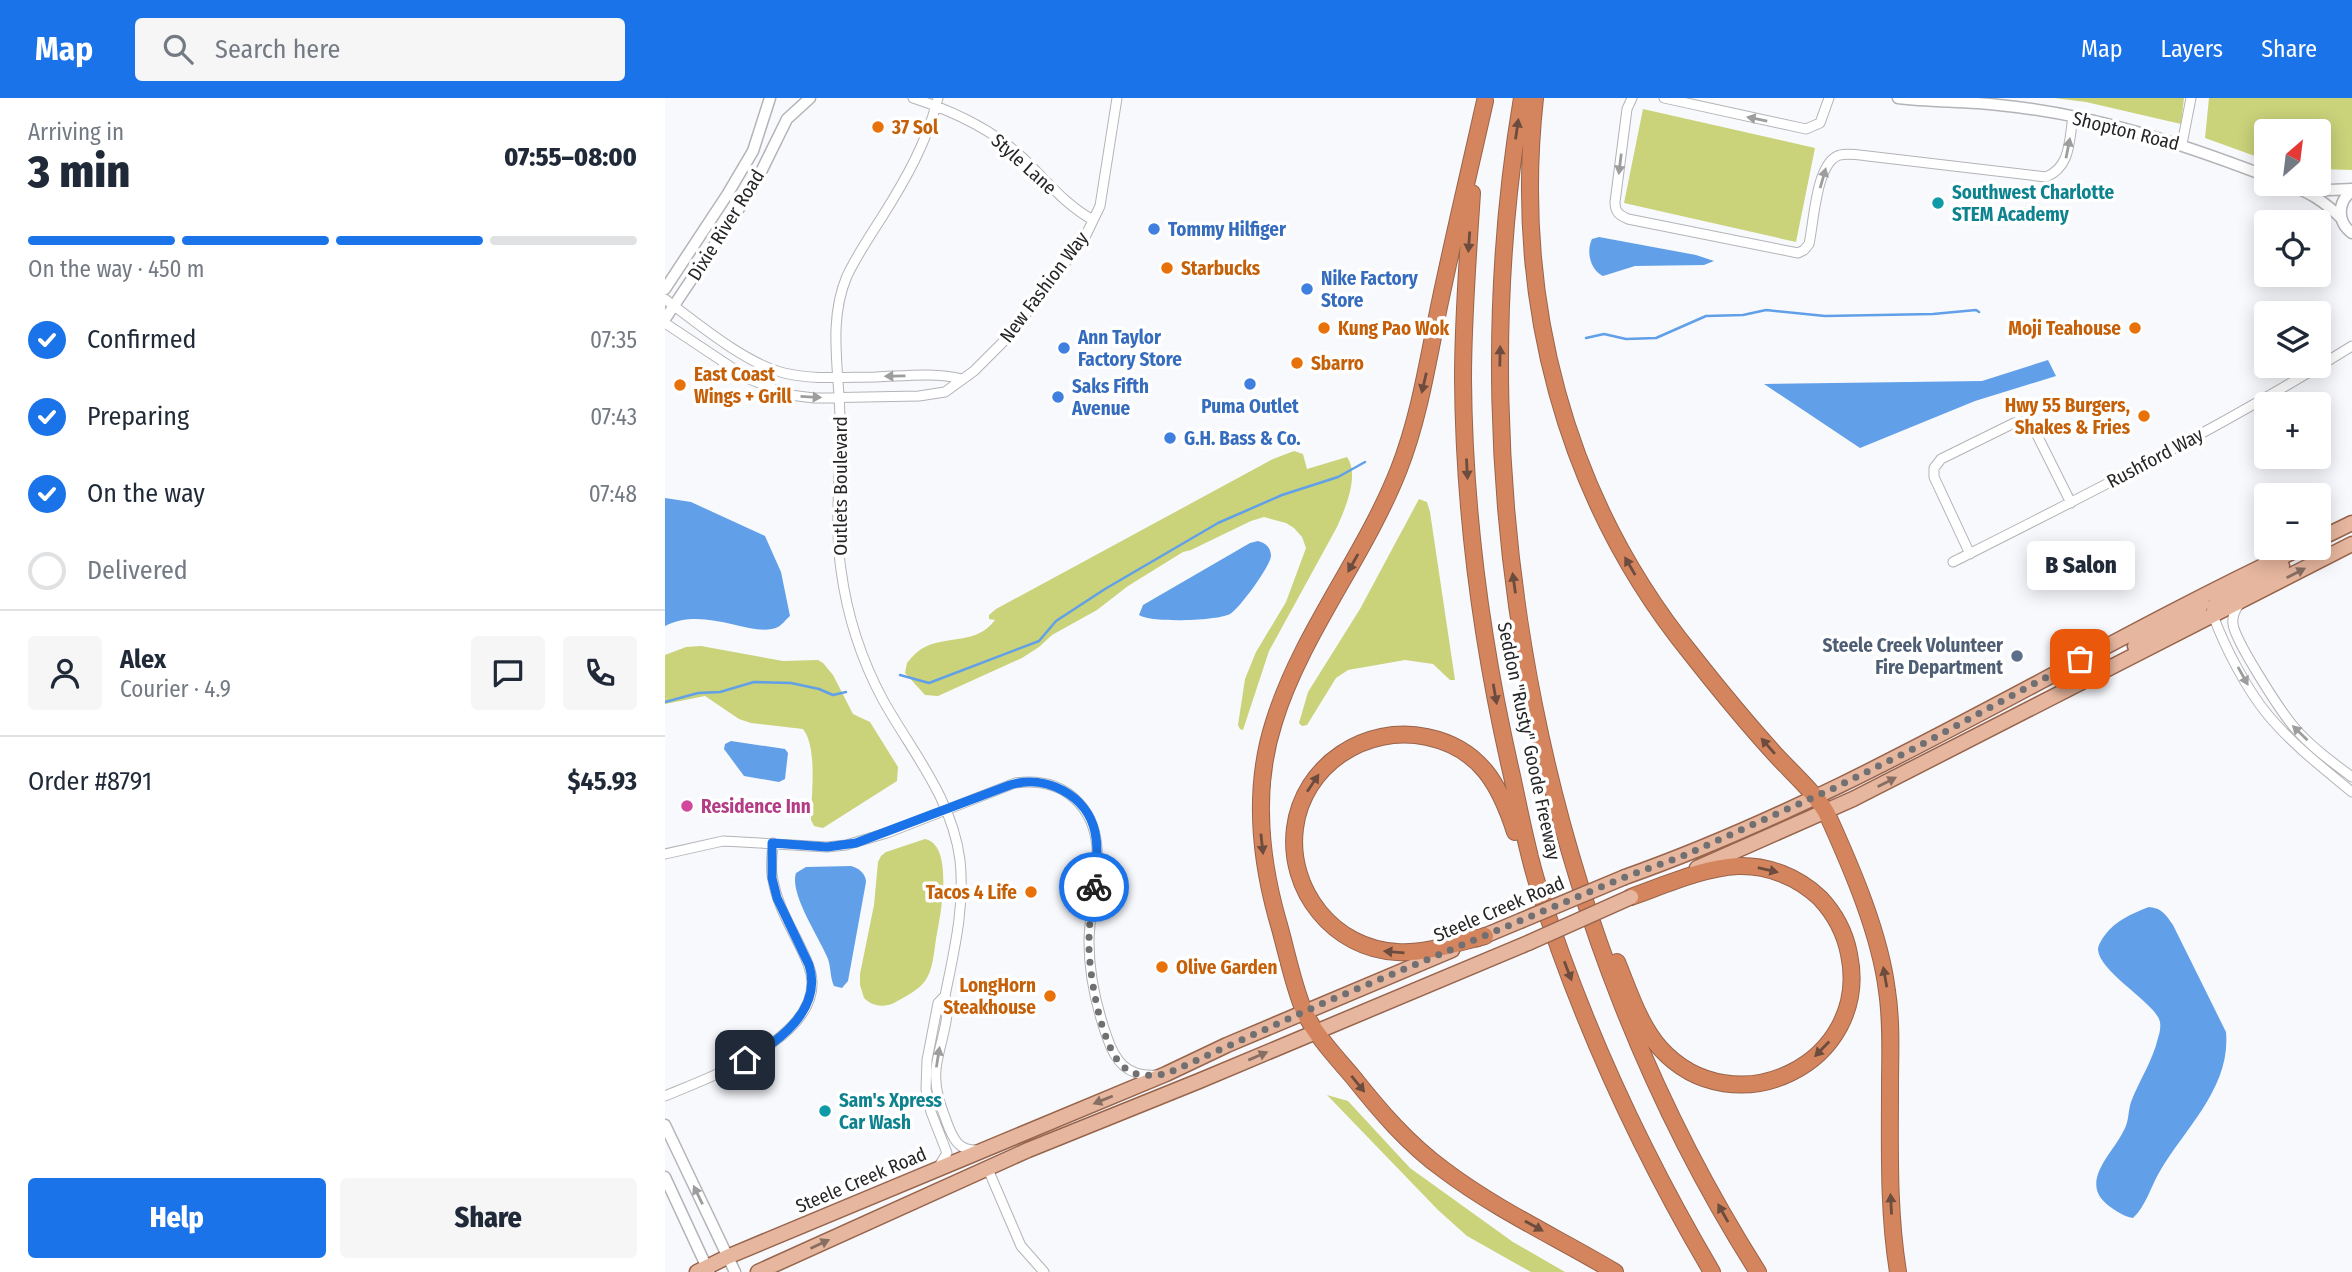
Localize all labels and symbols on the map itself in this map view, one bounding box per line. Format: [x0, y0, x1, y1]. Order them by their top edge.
street label: Shopton Road [2070, 107, 2182, 155]
one-way arrow [1746, 113, 1768, 124]
place label: 37 Sol [891, 116, 939, 139]
one-way arrow [1512, 118, 1523, 140]
marker: 37 Sol [870, 119, 886, 135]
north arrow [2254, 119, 2331, 196]
street label: Style Lane [987, 129, 1061, 199]
one-way arrow [2062, 137, 2073, 159]
one-way arrow [1614, 153, 1625, 175]
street label: Dixie River Road [683, 165, 769, 285]
one-way arrow [1818, 167, 1828, 188]
place label: Southwest Charlotte STEM Academy [1952, 181, 2115, 226]
marker: Southwest Charlotte STEM Academy [1930, 195, 1946, 211]
place label: Tommy Hilfiger [1168, 218, 1287, 241]
marker: Tommy Hilfiger [1146, 221, 1162, 237]
street label: New Fashion Way [995, 227, 1093, 347]
one-way arrow [1463, 231, 1474, 253]
place label: Starbucks [1181, 257, 1261, 280]
marker: Starbucks [1159, 260, 1175, 276]
place label: Nike Factory Store [1321, 267, 1419, 312]
marker: Nike Factory Store [1299, 281, 1315, 297]
place label: Kung Pao Wok [1338, 317, 1450, 340]
place label: Moji Teahouse [2008, 317, 2121, 340]
marker: Kung Pao Wok [1316, 320, 1332, 336]
marker: Moji Teahouse [2127, 320, 2143, 336]
place label: Ann Taylor Factory Store [1077, 326, 1182, 371]
marker: Ann Taylor Factory Store [1056, 340, 1072, 356]
one-way arrow [1494, 345, 1506, 367]
place label: Sbarro [1311, 352, 1364, 375]
marker: Sbarro [1289, 355, 1305, 371]
place label: East Coast Wings + Grill [694, 363, 792, 408]
one-way arrow [883, 371, 905, 382]
one-way arrow [1418, 372, 1429, 394]
place label: Saks Fifth Avenue [1071, 375, 1149, 420]
marker: Puma Outlet [1242, 376, 1258, 392]
marker: East Coast Wings + Grill [672, 377, 688, 393]
marker: Saks Fifth Avenue [1050, 389, 1066, 405]
one-way arrow [800, 391, 822, 402]
place label: Hwy 55 Burgers, Shakes & Fries [2005, 394, 2131, 439]
place label: Puma Outlet [1201, 395, 1299, 418]
marker: Hwy 55 Burgers, Shakes & Fries [2136, 408, 2152, 424]
street label: Outlets Boulevard [829, 416, 852, 556]
street label: Rushford Way [2103, 423, 2208, 493]
place label: G.H. Bass & Co. [1184, 427, 1301, 450]
marker: G.H. Bass & Co. [1162, 430, 1178, 446]
one-way arrow [1461, 458, 1472, 480]
callout: B Salon [2026, 540, 2134, 589]
one-way arrow [1347, 554, 1359, 573]
one-way arrow [1624, 556, 1636, 576]
one-way arrow [2286, 567, 2306, 578]
one-way arrow [1508, 572, 1519, 594]
street label: Seddon "Rusty" Goode Freeway [1493, 620, 1566, 863]
pin [2050, 629, 2110, 689]
place label: Steele Creek Volunteer Fire Department [1823, 634, 2004, 679]
marker: Steele Creek Volunteer Fire Department [2009, 648, 2025, 664]
one-way arrow [2237, 666, 2249, 686]
one-way arrow [1489, 683, 1500, 705]
one-way arrow [2292, 725, 2309, 741]
one-way arrow [1760, 737, 1776, 755]
one-way arrow [1306, 773, 1319, 792]
one-way arrow [1877, 776, 1897, 787]
place label: Residence Inn [701, 795, 811, 818]
marker: Residence Inn [679, 798, 695, 814]
one-way arrow [1257, 833, 1268, 855]
courier [1059, 852, 1129, 922]
one-way arrow [1757, 865, 1779, 876]
street label: Steele Creek Road [1430, 871, 1568, 947]
place label: Tacos 4 Life [926, 881, 1017, 904]
marker: Tacos 4 Life [1023, 884, 1039, 900]
one-way arrow [1383, 946, 1405, 957]
place label: Olive Garden [1176, 956, 1278, 979]
marker: Olive Garden [1154, 959, 1170, 975]
one-way arrow [1562, 960, 1573, 981]
one-way arrow [1879, 966, 1890, 988]
place label: LongHorn Steakhouse [943, 974, 1036, 1019]
marker: LongHorn Steakhouse [1042, 988, 1058, 1004]
pin [715, 1030, 775, 1090]
one-way arrow [1814, 1040, 1830, 1058]
one-way arrow [933, 1046, 944, 1068]
one-way arrow [1247, 1050, 1268, 1061]
one-way arrow [1351, 1075, 1366, 1093]
place label: Sam's Xpress Car Wash [839, 1089, 943, 1134]
one-way arrow [1092, 1094, 1113, 1105]
marker: Sam's Xpress Car Wash [817, 1103, 833, 1119]
street label: Steele Creek Road [792, 1142, 930, 1218]
one-way arrow [693, 1185, 704, 1205]
one-way arrow [1885, 1193, 1896, 1215]
one-way arrow [1717, 1204, 1729, 1223]
one-way arrow [1524, 1220, 1544, 1232]
one-way arrow [810, 1238, 830, 1250]

